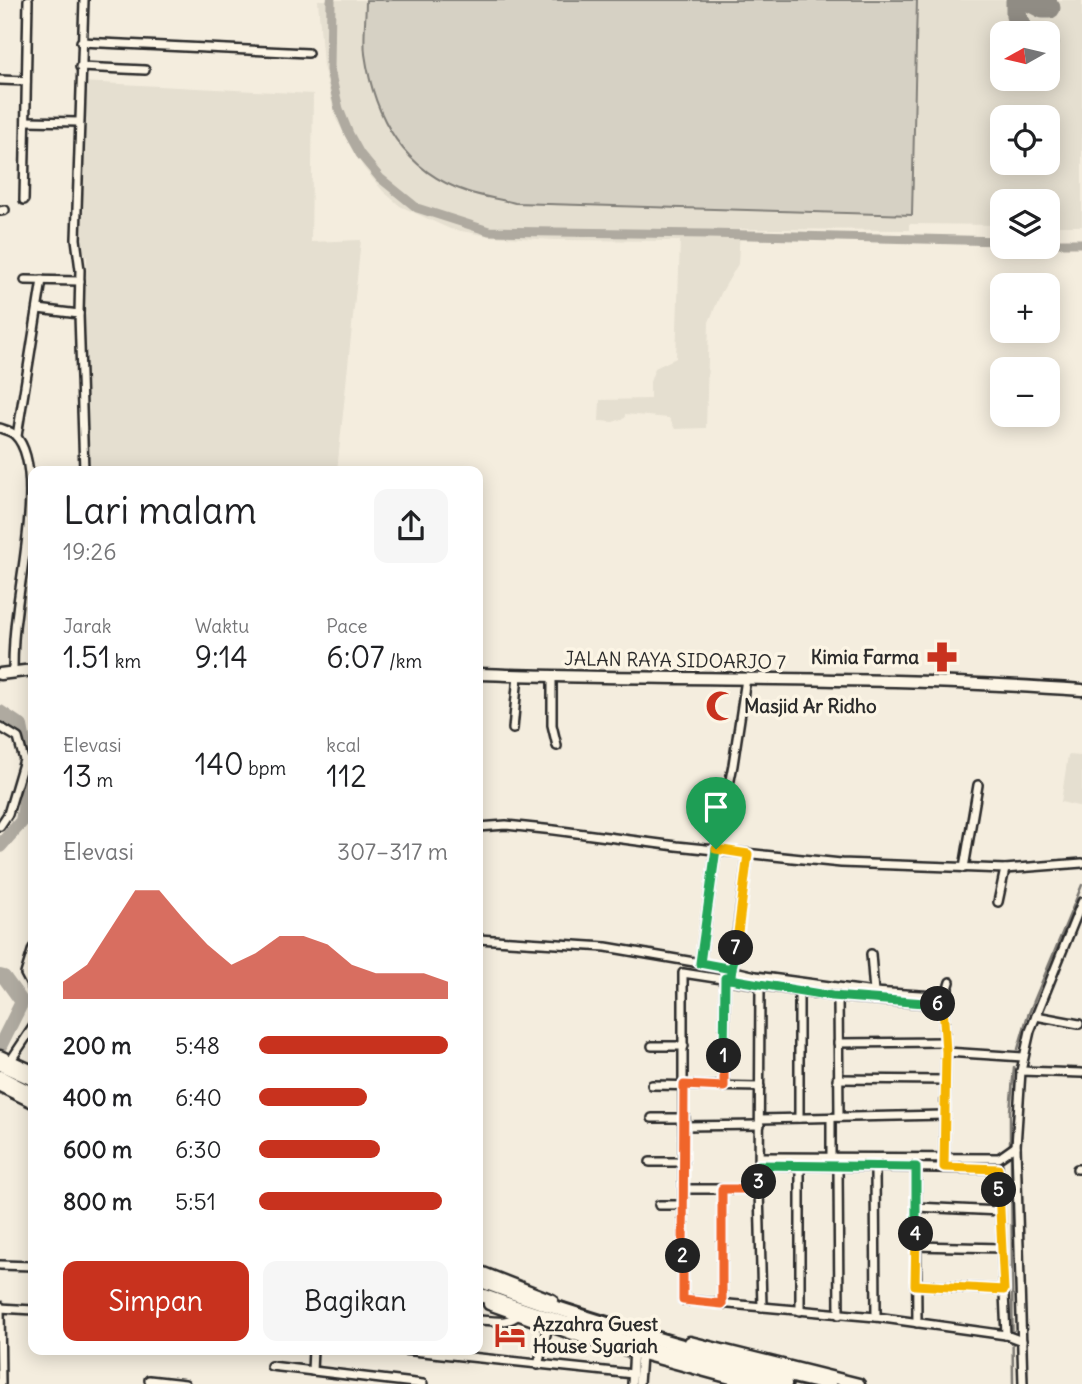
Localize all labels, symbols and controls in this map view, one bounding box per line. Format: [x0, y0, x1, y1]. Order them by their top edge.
north arrow [990, 21, 1060, 91]
map controls [990, 21, 1060, 427]
button: locate [990, 105, 1060, 175]
button: layers [990, 189, 1060, 259]
button: + [990, 273, 1060, 343]
button: − [990, 357, 1060, 427]
text: Lari malam [63, 487, 257, 534]
button: share [374, 489, 448, 563]
text: 19:26 [63, 537, 116, 566]
text: Jarak [63, 614, 112, 638]
text: Waktu [195, 614, 249, 638]
text: Pace [326, 614, 368, 638]
text: 1.51 [63, 638, 110, 676]
text: 9:14 [195, 638, 248, 676]
text: 6:07 [326, 638, 384, 676]
pharmacy icon: Kimia Farma [925, 640, 959, 674]
place label: Kimia Farma [811, 645, 919, 669]
street label: JALAN RAYA SIDOARJO 7 [564, 646, 786, 674]
text: km [110, 649, 141, 673]
text: /km [384, 649, 422, 673]
mosque icon: Masjid Ar Ridho [704, 689, 738, 723]
place label: Masjid Ar Ridho [744, 694, 877, 718]
text: Elevasi [63, 733, 122, 757]
text: kcal [326, 733, 361, 757]
text: 140 [195, 745, 244, 783]
text: bpm [244, 756, 286, 780]
text: 13 [63, 757, 92, 795]
text: 112 [326, 757, 367, 795]
text: m [92, 768, 113, 792]
pin [686, 777, 746, 849]
icon: arrive [697, 788, 735, 826]
text: Elevasi [63, 837, 134, 866]
text: 307–317 m [337, 837, 448, 866]
pin: 7 [718, 930, 754, 965]
text: 7 [731, 935, 740, 959]
pin: 6 [920, 986, 956, 1021]
text: 6 [932, 991, 943, 1015]
text: 200 m [63, 1031, 132, 1060]
text: 5:48 [175, 1031, 220, 1060]
pin: 1 [706, 1038, 742, 1074]
text: 1 [720, 1043, 727, 1067]
text: 400 m [63, 1083, 132, 1112]
text: 6:40 [175, 1083, 222, 1112]
text: 600 m [63, 1135, 132, 1164]
text: 6:30 [175, 1135, 222, 1164]
pin: 3 [742, 1164, 776, 1200]
text: 3 [753, 1169, 764, 1193]
pin: 5 [982, 1172, 1016, 1208]
text: 5 [993, 1177, 1004, 1201]
text: 800 m [63, 1187, 132, 1216]
text: 5:51 [175, 1187, 216, 1216]
pin: 4 [898, 1216, 934, 1252]
text: 4 [910, 1221, 921, 1245]
pin: 2 [666, 1238, 700, 1274]
text: 2 [677, 1243, 688, 1267]
button: Simpan [63, 1261, 249, 1341]
button: Bagikan [263, 1261, 448, 1341]
place label: Azzahra Guest House Syariah [533, 1312, 659, 1358]
hotel icon: Azzahra Guest House Syariah [493, 1318, 527, 1352]

